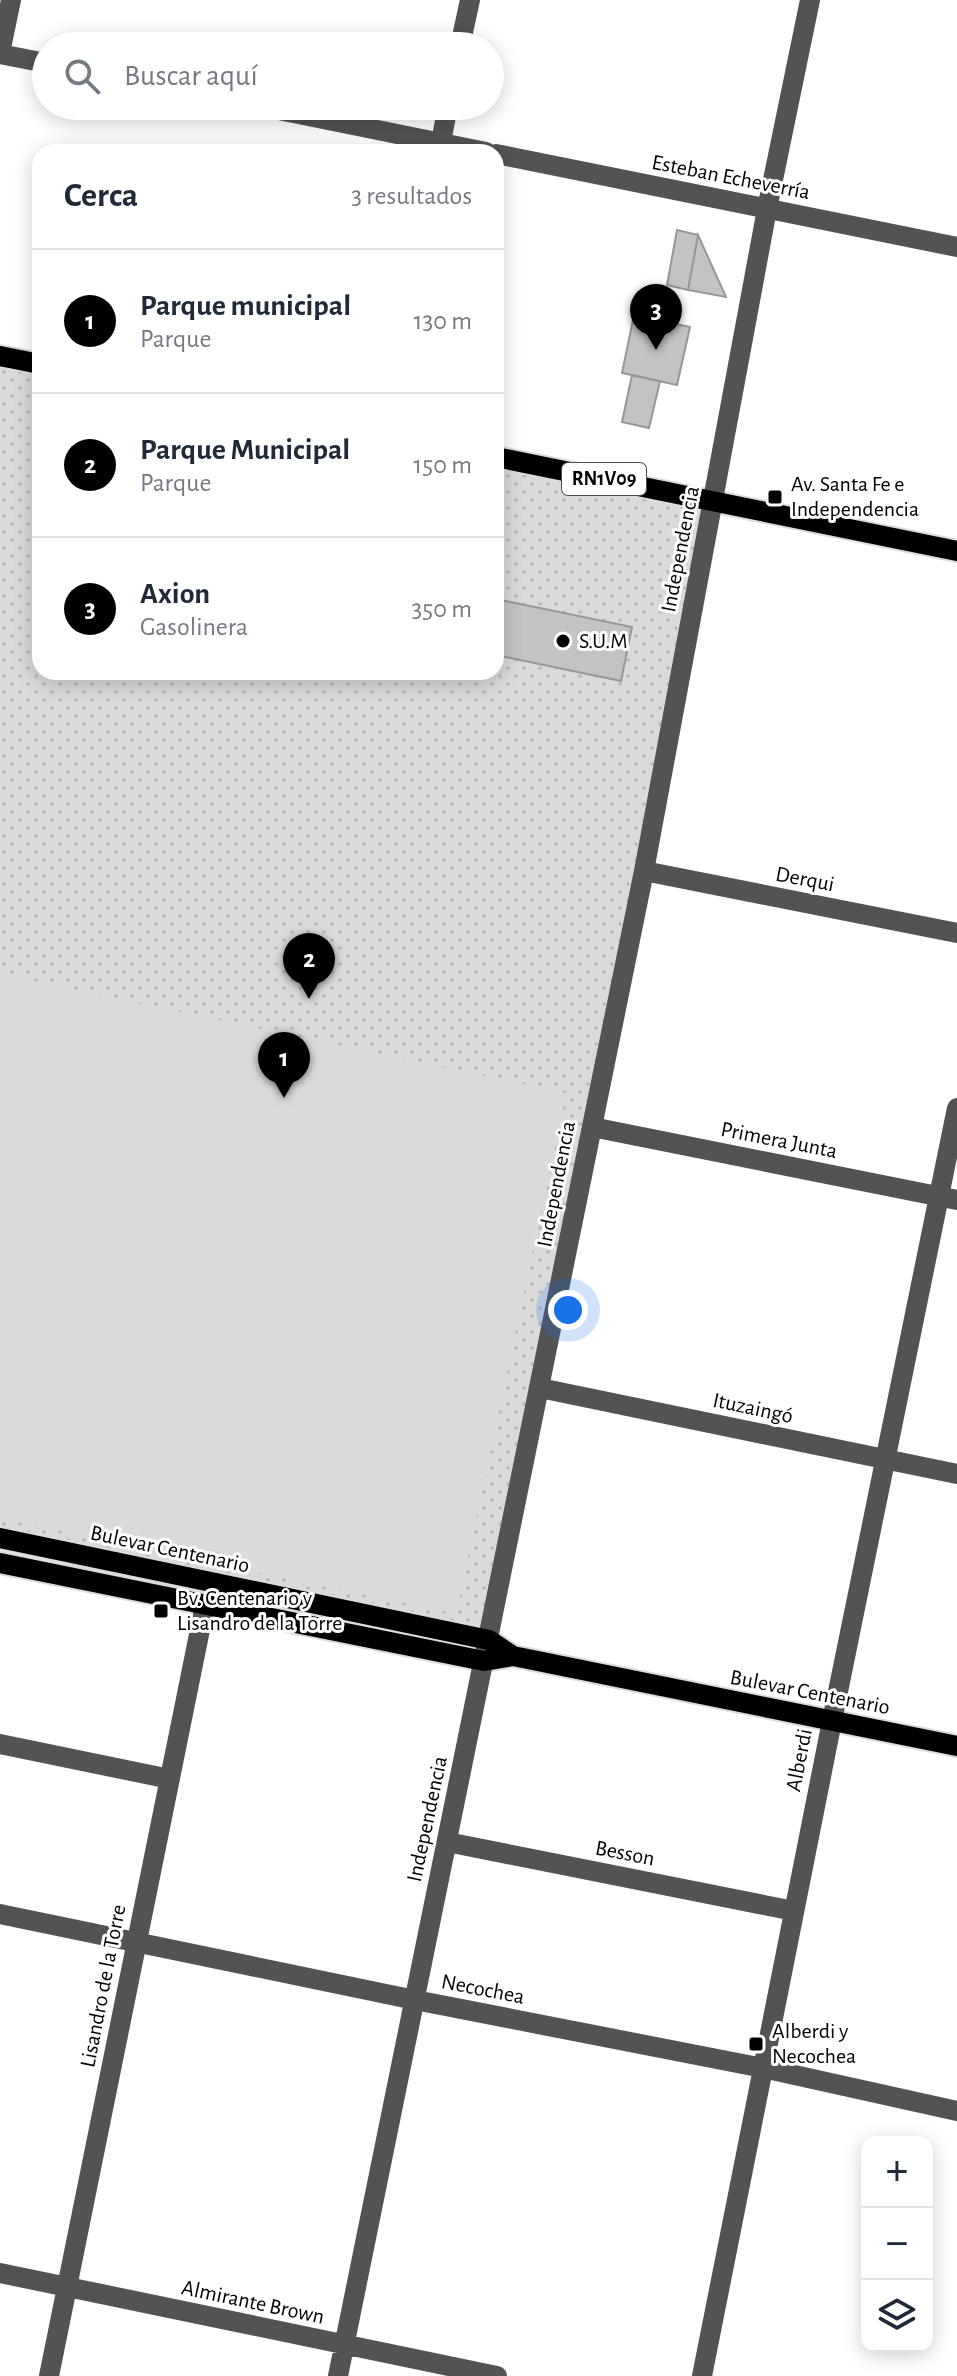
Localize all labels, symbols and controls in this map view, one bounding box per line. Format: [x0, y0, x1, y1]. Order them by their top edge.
search box [32, 32, 504, 120]
icon: search [60, 54, 104, 98]
text: Buscar aquí [124, 61, 258, 91]
street label: Esteban Echeverría [650, 151, 812, 203]
text: Cerca [64, 179, 138, 213]
text: 3 resultados [351, 183, 472, 209]
pin: 3 [630, 284, 682, 350]
text: Parque municipal [140, 291, 351, 321]
text: 1 [85, 308, 95, 334]
text: 130 m [414, 308, 472, 334]
text: Parque [140, 326, 211, 352]
text: Parque Municipal [140, 435, 350, 465]
text: 2 [84, 452, 96, 478]
text: 150 m [413, 452, 472, 478]
road number: RN1V09 [562, 463, 646, 495]
text: Parque [140, 470, 211, 496]
place label: Av. Santa Fe e Independencia [791, 473, 919, 520]
street label: Independencia [657, 484, 703, 614]
marker: Av. Santa Fe e Independencia [766, 488, 784, 506]
text: Axion [140, 579, 210, 609]
text: 3 [84, 596, 96, 622]
text: 350 m [412, 596, 472, 622]
text: Gasolinera [140, 614, 248, 640]
place label: S.U.M [579, 630, 628, 652]
marker: S.U.M [554, 632, 572, 650]
street label: Derqui [774, 863, 836, 895]
pin: 2 [283, 933, 335, 999]
pin: 1 [258, 1032, 310, 1098]
street label: Primera Junta [719, 1118, 839, 1162]
street label: Independencia [533, 1119, 579, 1249]
your location [548, 1290, 588, 1330]
street label: Ituzaingó [711, 1389, 795, 1427]
street label: Bulevar Centenario [88, 1521, 252, 1577]
place label: Bv. Centenario y Lisandro de la Torre [177, 1587, 342, 1634]
marker: Bv. Centenario y Lisandro de la Torre [152, 1602, 170, 1620]
street label: Bulevar Centenario [728, 1666, 892, 1718]
street label: Alberdi [782, 1727, 816, 1793]
street label: Independencia [403, 1754, 451, 1884]
street label: Besson [593, 1836, 657, 1870]
street label: Lisandro de la Torre [76, 1903, 130, 2069]
street label: Necochea [440, 1970, 526, 2008]
place label: Alberdi y Necochea [772, 2020, 856, 2067]
marker: Alberdi y Necochea [747, 2035, 765, 2053]
map controls [861, 2136, 933, 2352]
button: + [861, 2136, 933, 2208]
button: − [861, 2208, 933, 2280]
street label: Almirante Brown [180, 2276, 326, 2328]
button: layers [861, 2280, 933, 2352]

